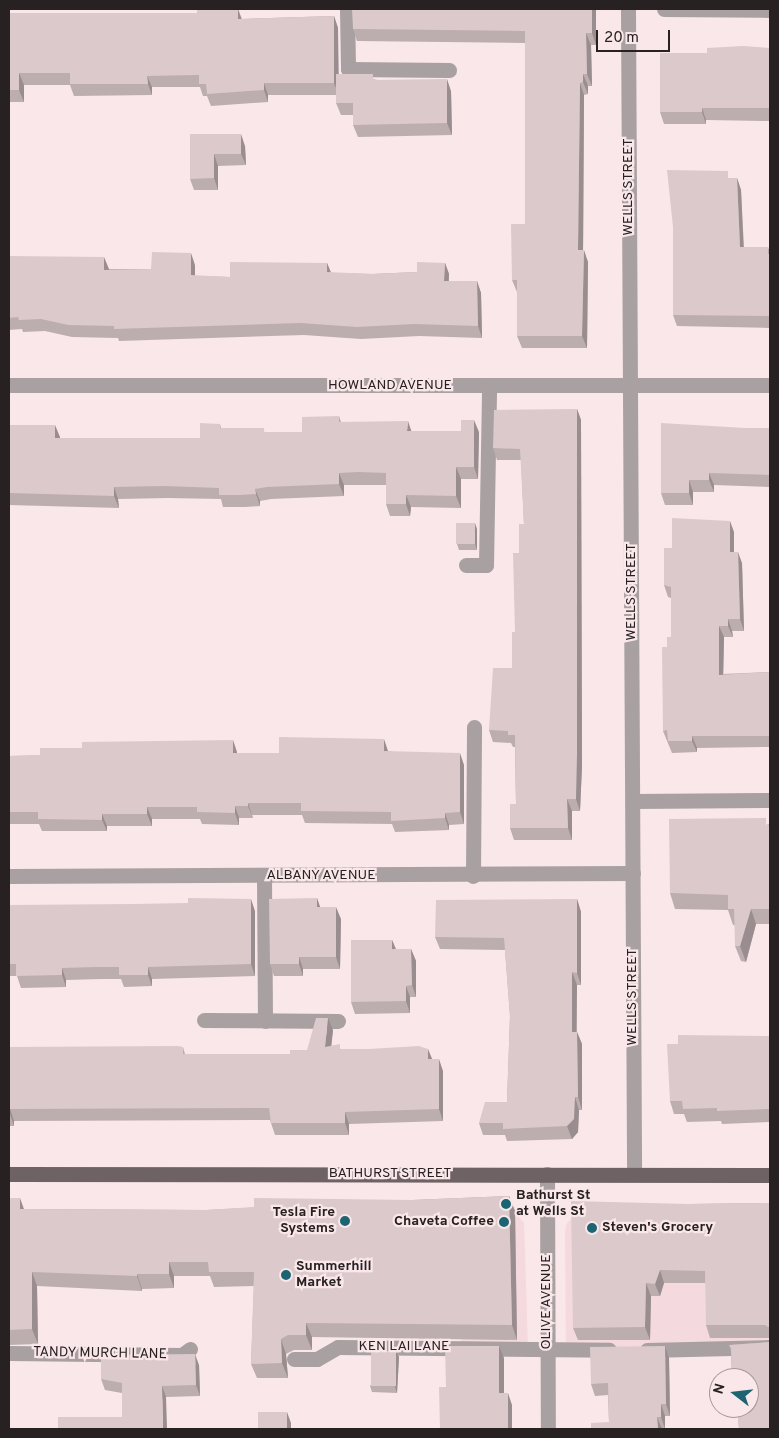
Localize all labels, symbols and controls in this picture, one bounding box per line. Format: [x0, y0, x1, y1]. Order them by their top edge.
scale bar [599, 20, 673, 52]
text: 20 m [604, 29, 639, 48]
street label: WELLS STREET [621, 138, 637, 236]
street label: HOWLAND AVENUE [328, 378, 452, 394]
street label: WELLS STREET [624, 543, 640, 641]
street label: ALBANY AVENUE [266, 868, 376, 884]
street label: WELLS STREET [625, 948, 641, 1046]
street label: BATHURST STREET [328, 1166, 452, 1182]
place label: Bathurst St at Wells St [516, 1188, 590, 1220]
marker: Bathurst St at Wells St [500, 1198, 512, 1210]
place label: Tesla Fire Systems [273, 1205, 335, 1238]
place label: Chaveta Coffee [394, 1214, 494, 1230]
marker: Tesla Fire Systems [339, 1215, 351, 1227]
marker: Chaveta Coffee [498, 1216, 510, 1228]
place label: Steven's Grocery [602, 1220, 713, 1236]
marker: Steven's Grocery [586, 1222, 598, 1234]
street label: OLIVE AVENUE [539, 1254, 555, 1350]
place label: Summerhill Market [296, 1259, 372, 1292]
marker: Summerhill Market [280, 1269, 292, 1281]
street label: KEN LAI LANE [359, 1339, 449, 1355]
street label: TANDY MURCH LANE [33, 1344, 167, 1364]
north arrow [709, 1368, 759, 1418]
text: N [711, 1382, 730, 1396]

